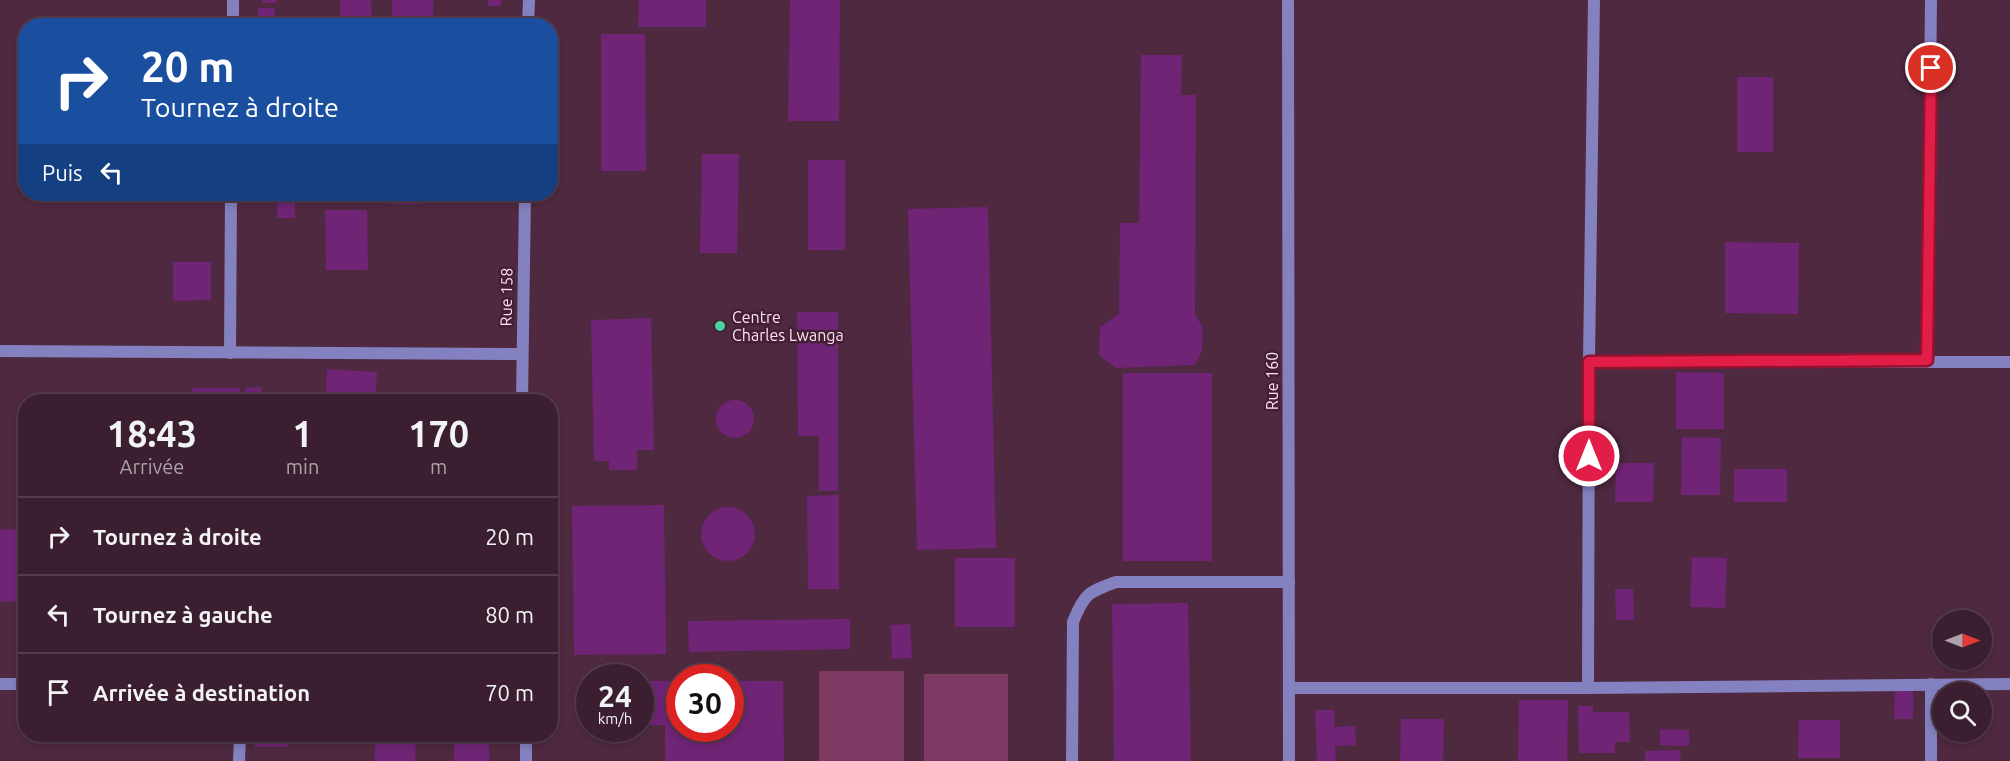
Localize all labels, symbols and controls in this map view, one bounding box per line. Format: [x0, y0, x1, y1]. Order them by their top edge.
icon: right [42, 42, 120, 120]
pin [1905, 42, 1956, 93]
text: 20 m [141, 43, 235, 90]
icon: arrive [1914, 51, 1947, 84]
text: Tournez à droite [141, 92, 339, 122]
icon: left [95, 156, 128, 189]
text: Puis [42, 160, 83, 185]
street label: Rue 158 [496, 268, 516, 326]
place label: Centre Charles Lwanga [732, 308, 844, 344]
marker: Centre Charles Lwanga [713, 319, 727, 333]
street label: Rue 160 [1263, 352, 1281, 410]
text: 18:43 [107, 413, 197, 454]
text: 1 [292, 413, 313, 454]
text: 170 [408, 413, 469, 454]
position arrow [1557, 424, 1621, 488]
text: Arrivée [120, 455, 184, 478]
text: min [286, 455, 319, 478]
text: m [430, 455, 447, 478]
icon: right [42, 520, 75, 553]
text: Tournez à droite [93, 524, 262, 549]
text: 20 m [485, 524, 534, 549]
icon: left [42, 598, 75, 631]
text: Tournez à gauche [93, 602, 273, 627]
text: 80 m [485, 602, 534, 627]
north arrow [1932, 610, 1992, 670]
map controls [1932, 610, 1992, 742]
speed limit sign: 30 [666, 664, 744, 742]
icon: arrive [42, 676, 75, 709]
text: 24 [598, 679, 632, 713]
text: Arrivée à destination [93, 680, 310, 705]
text: 70 m [485, 680, 534, 705]
button: search [1932, 682, 1992, 742]
text: km/h [598, 710, 632, 727]

